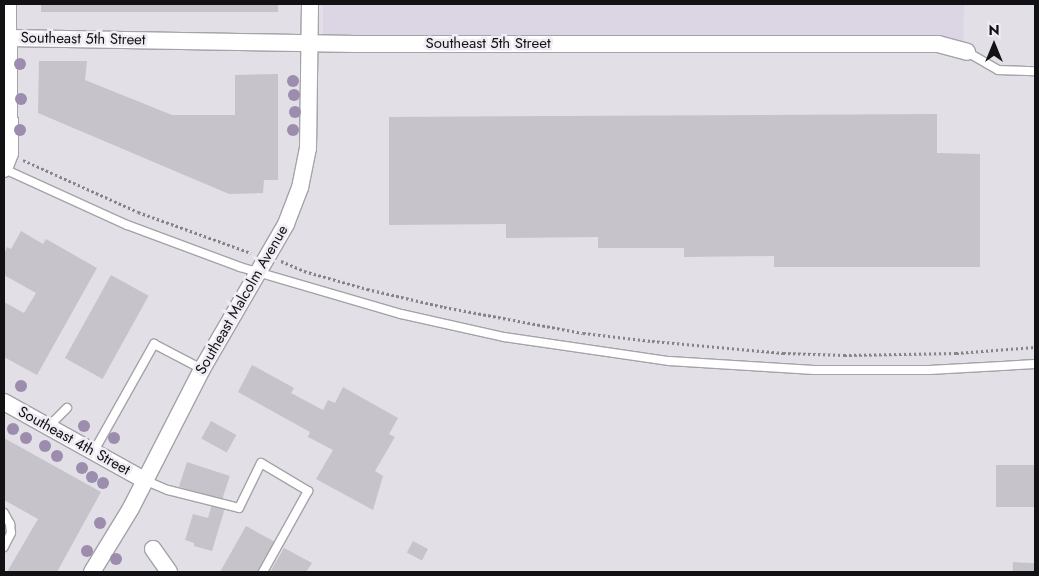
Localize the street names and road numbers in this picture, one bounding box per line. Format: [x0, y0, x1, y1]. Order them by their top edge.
street label: Southeast 5th Street [20, 29, 146, 49]
street label: Southeast 5th Street [425, 35, 551, 53]
street label: Southeast Malcolm Avenue [192, 222, 292, 378]
street label: Southeast 4th Street [15, 403, 133, 479]

